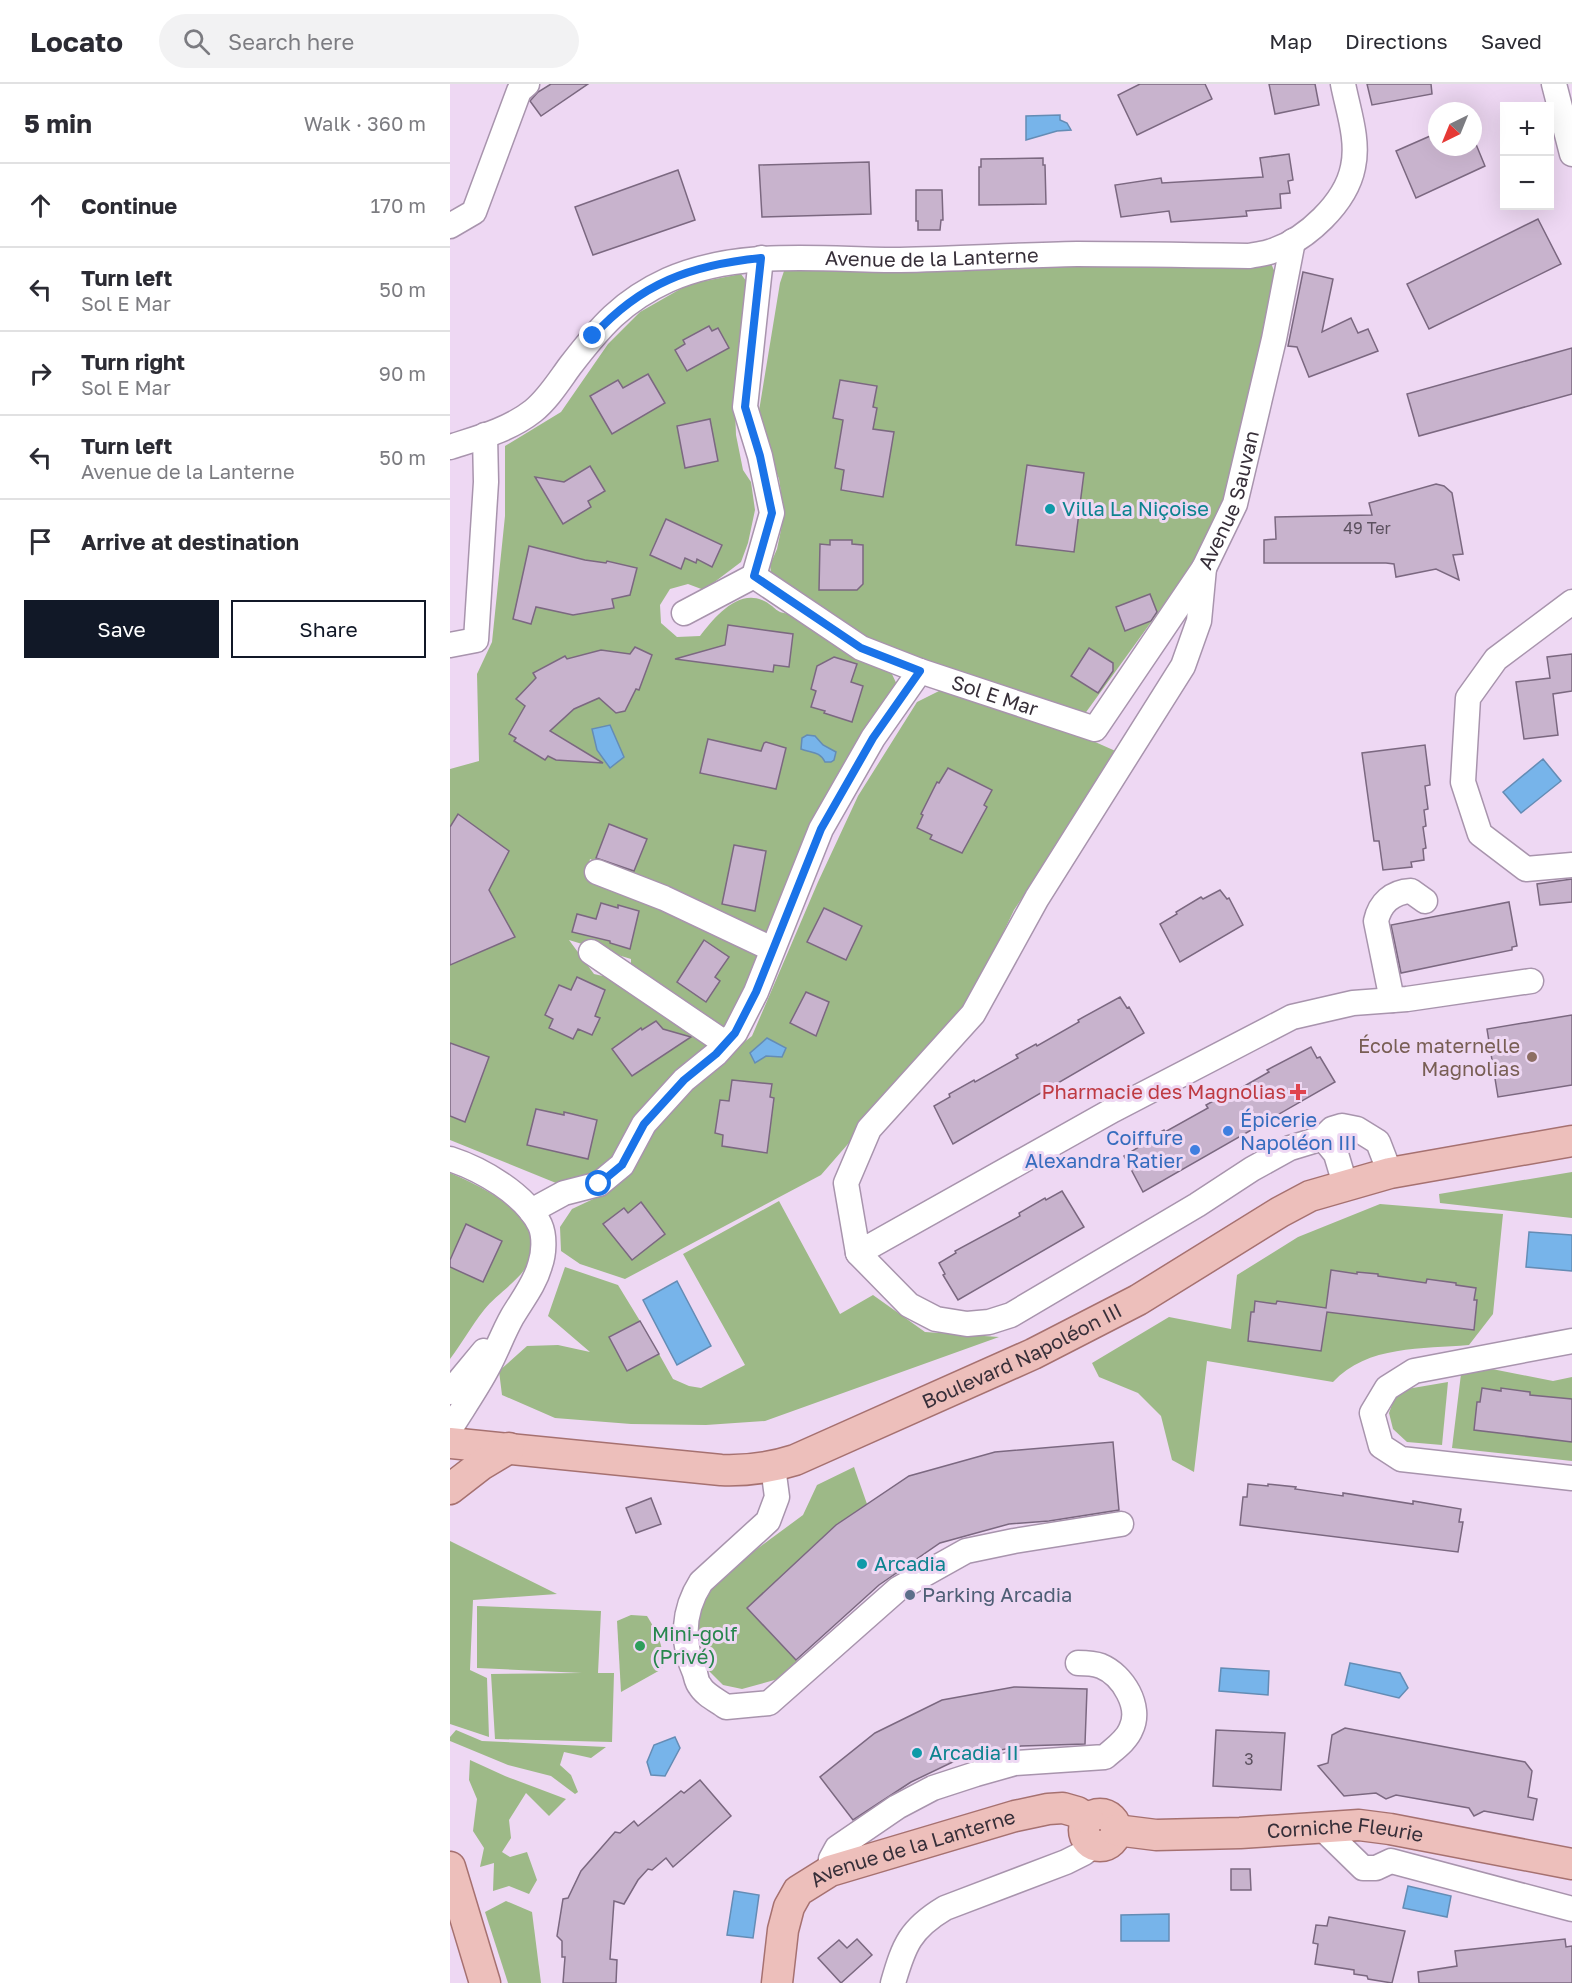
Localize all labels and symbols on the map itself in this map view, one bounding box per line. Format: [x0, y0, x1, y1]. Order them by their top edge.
north arrow [1428, 102, 1482, 156]
street label: Avenue de la Lanterne [825, 242, 1039, 271]
route end [579, 322, 605, 348]
street label: Avenue Sauvan [1192, 428, 1263, 573]
place label: Villa La Niçoise [1062, 496, 1209, 520]
marker: Villa La Niçoise [1043, 502, 1057, 516]
house number: 49 Ter [1343, 518, 1391, 538]
street label: Sol E Mar [949, 669, 1042, 720]
place label: École maternelle Magnolias [1358, 1033, 1520, 1080]
marker: École maternelle Magnolias [1525, 1050, 1539, 1064]
place label: Pharmacie des Magnolias [1041, 1079, 1286, 1103]
marker: Pharmacie des Magnolias [1291, 1085, 1305, 1099]
place label: Épicerie Napoléon III [1240, 1107, 1357, 1154]
marker: Épicerie Napoléon III [1221, 1124, 1235, 1138]
place label: Coiffure Alexandra Ratier [1025, 1125, 1183, 1172]
marker: Coiffure Alexandra Ratier [1188, 1143, 1202, 1157]
route start [585, 1170, 611, 1196]
street label: Boulevard Napoléon III [918, 1297, 1125, 1413]
place label: Arcadia [874, 1551, 946, 1575]
marker: Arcadia [855, 1557, 869, 1571]
place label: Parking Arcadia [922, 1582, 1072, 1606]
marker: Parking Arcadia [903, 1588, 917, 1602]
place label: Mini-golf (Privé) [652, 1621, 737, 1668]
marker: Mini-golf (Privé) [633, 1639, 647, 1653]
place label: Arcadia II [929, 1740, 1019, 1764]
marker: Arcadia II [910, 1746, 924, 1760]
house number: 3 [1244, 1749, 1254, 1769]
street label: Avenue de la Lanterne [805, 1804, 1018, 1891]
street label: Corniche Fleurie [1266, 1812, 1426, 1846]

